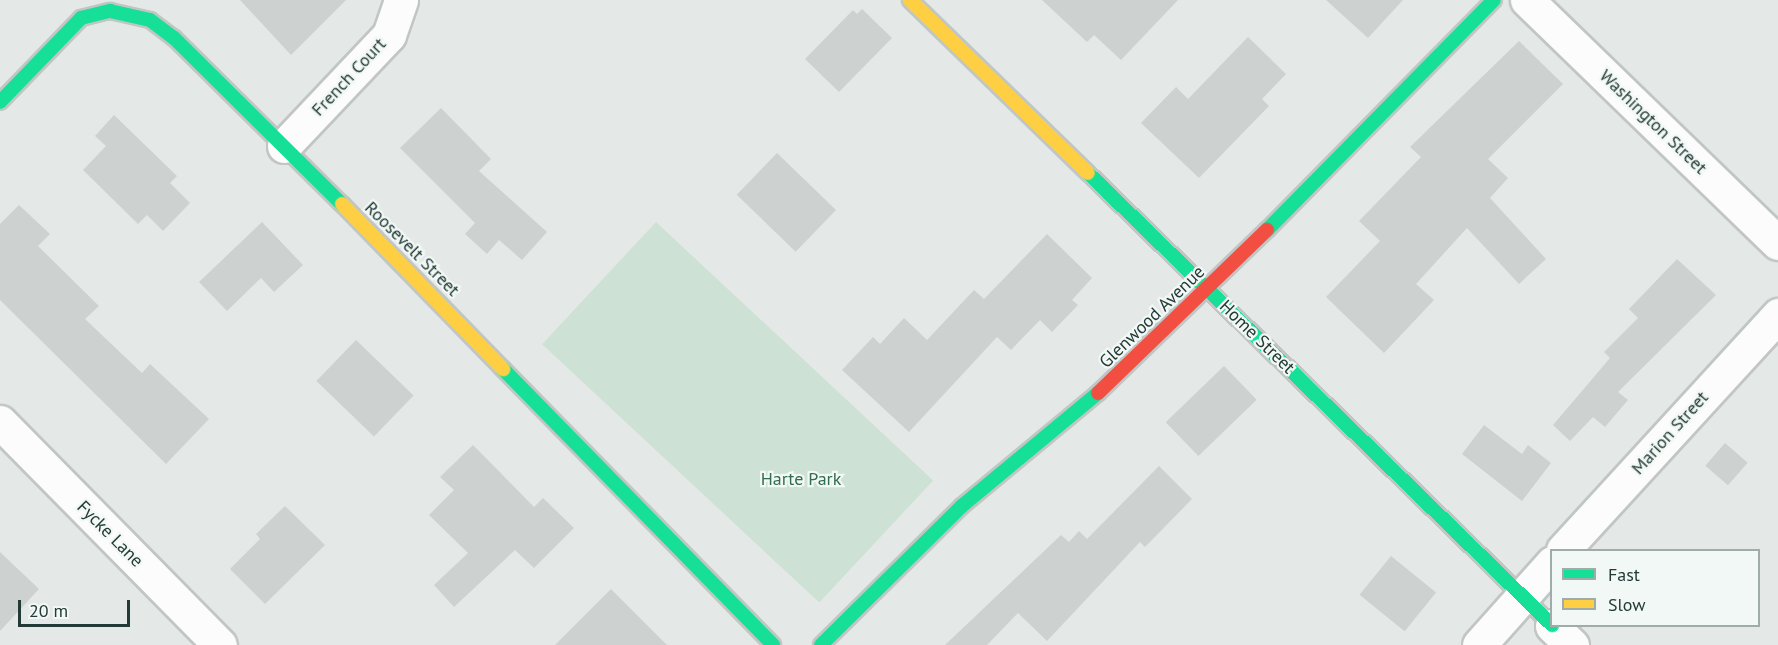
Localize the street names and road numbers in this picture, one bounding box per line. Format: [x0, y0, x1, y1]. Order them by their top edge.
street label: French Court [307, 33, 391, 121]
street label: Washington Street [1595, 65, 1711, 179]
street label: Roosevelt Street [360, 197, 464, 301]
street label: Glenwood Avenue [1095, 261, 1209, 373]
street label: Home Street [1215, 296, 1299, 378]
street label: Marion Street [1627, 387, 1713, 479]
street label: Fycke Lane [72, 496, 148, 572]

